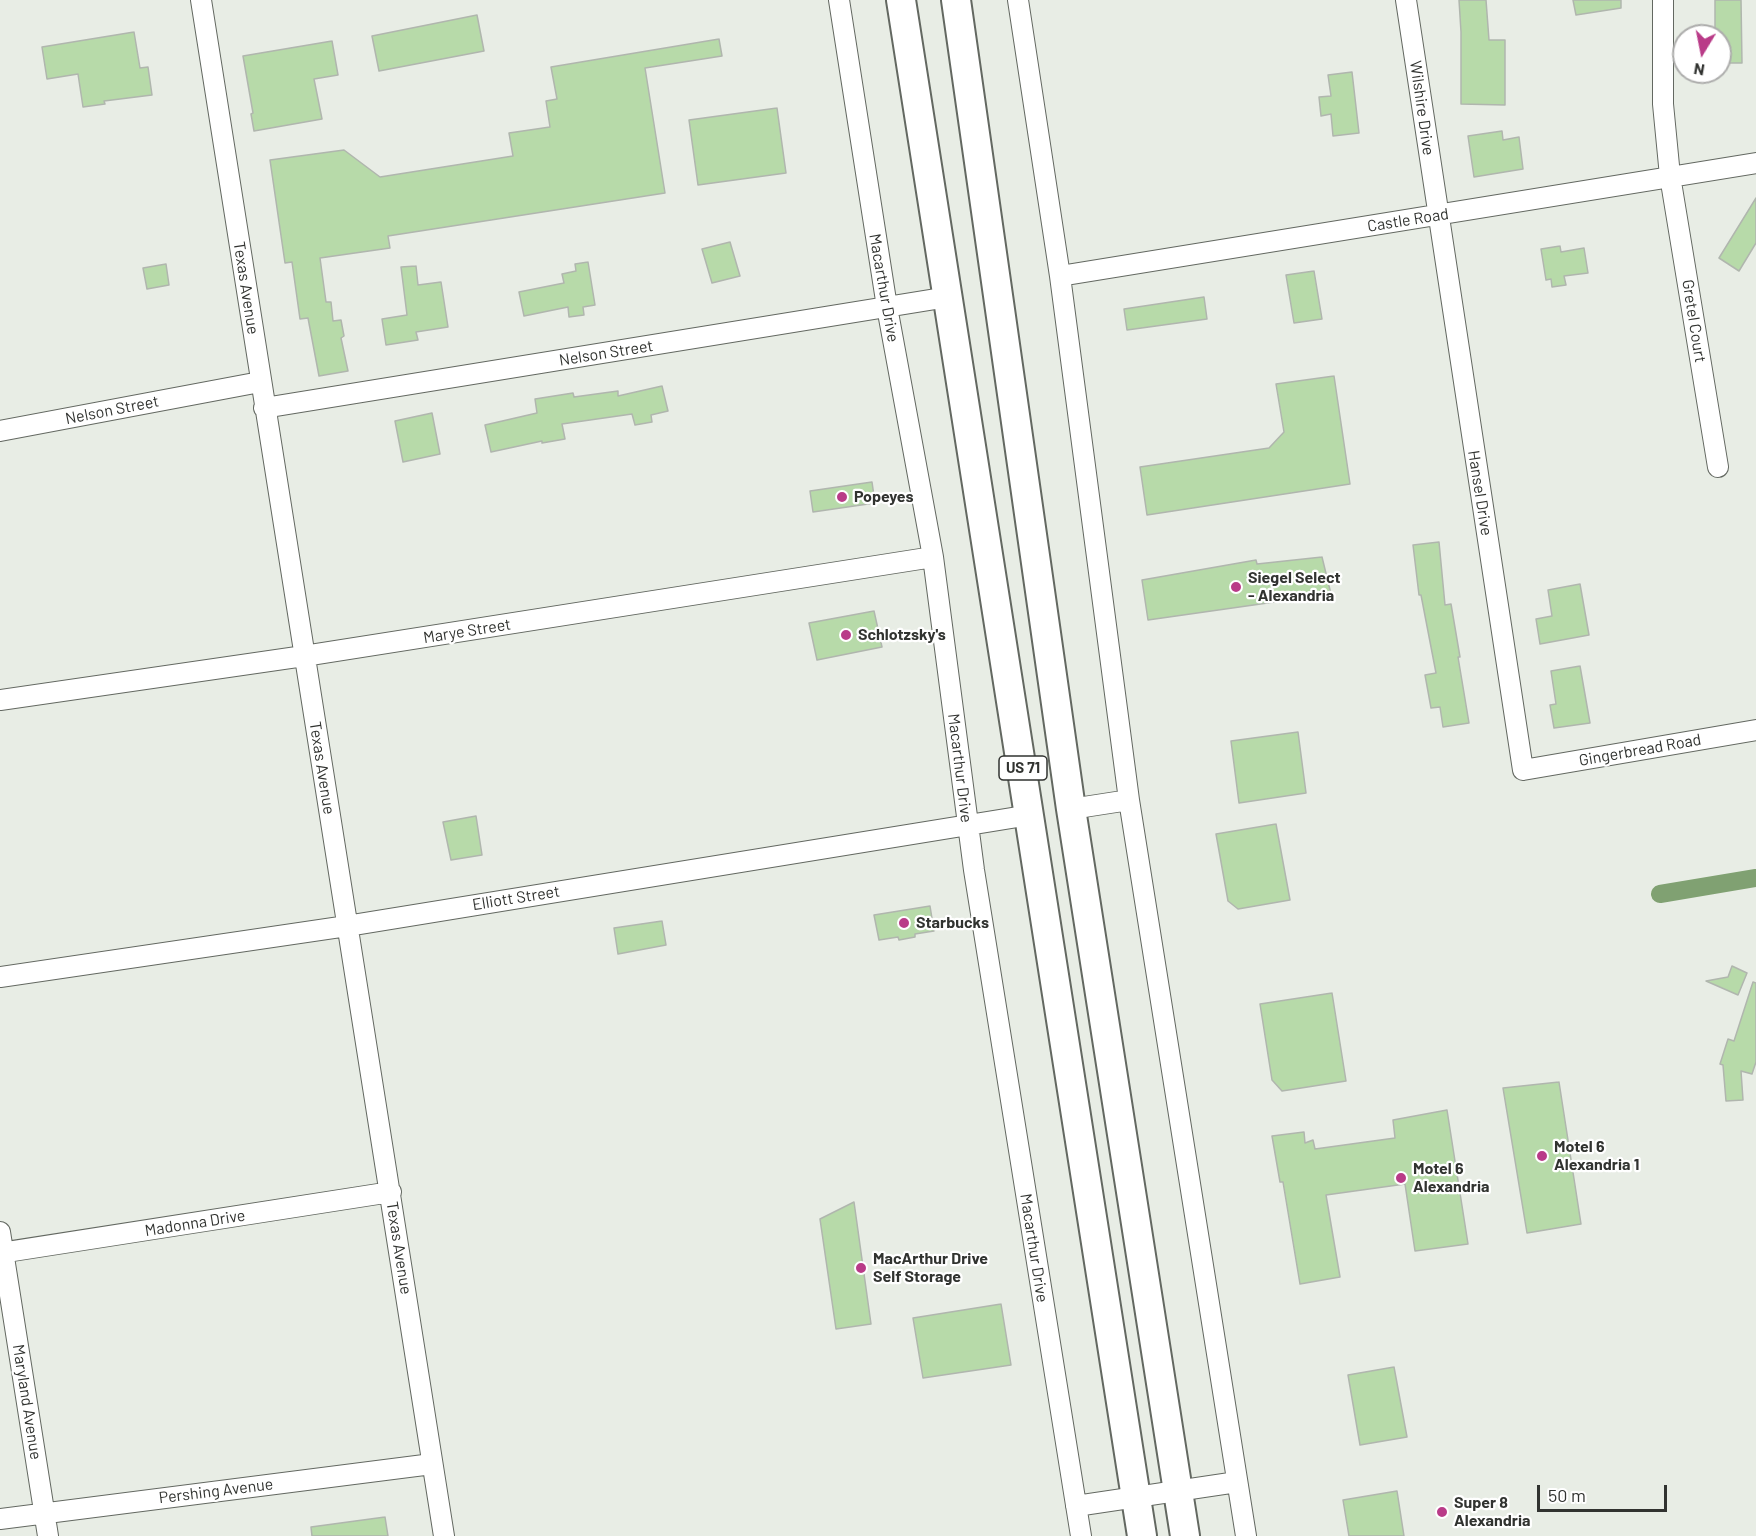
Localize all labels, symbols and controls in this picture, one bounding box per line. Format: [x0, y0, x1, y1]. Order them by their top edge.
north arrow [1672, 24, 1732, 84]
street label: Wilshire Drive [1406, 59, 1438, 157]
text: N [1692, 60, 1706, 81]
street label: Castle Road [1366, 204, 1450, 236]
street label: Macarthur Drive [865, 232, 903, 344]
street label: Texas Avenue [229, 240, 263, 336]
street label: Gretel Court [1678, 278, 1710, 364]
street label: Nelson Street [558, 336, 654, 370]
street label: Nelson Street [64, 392, 160, 428]
street label: Hansel Drive [1464, 449, 1496, 537]
place label: Popeyes [854, 487, 914, 507]
marker: Popeyes [835, 490, 849, 504]
place label: Siegel Select - Alexandria [1248, 568, 1341, 606]
marker: Siegel Select - Alexandria [1229, 580, 1243, 594]
street label: Marye Street [422, 615, 512, 647]
place label: Schlotzsky's [858, 625, 946, 645]
marker: Schlotzsky's [839, 628, 853, 642]
street label: Macarthur Drive [944, 712, 976, 824]
street label: Texas Avenue [305, 720, 339, 816]
street label: Gingerbread Road [1577, 730, 1703, 770]
road number: US 71 [999, 756, 1047, 780]
street label: Elliott Street [471, 882, 561, 914]
place label: Starbucks [916, 913, 989, 933]
marker: Starbucks [897, 916, 911, 930]
place label: Motel 6 Alexandria 1 [1554, 1137, 1639, 1175]
marker: Motel 6 Alexandria 1 [1535, 1149, 1549, 1163]
place label: Motel 6 Alexandria [1413, 1159, 1489, 1197]
marker: Motel 6 Alexandria [1394, 1171, 1408, 1185]
street label: Macarthur Drive [1016, 1192, 1052, 1304]
street label: Texas Avenue [382, 1200, 416, 1296]
street label: Madonna Drive [143, 1206, 247, 1240]
place label: MacArthur Drive Self Storage [873, 1249, 988, 1287]
marker: MacArthur Drive Self Storage [854, 1261, 868, 1275]
street label: Maryland Avenue [8, 1343, 46, 1461]
scale bar [1540, 1473, 1670, 1511]
street label: Pershing Avenue [158, 1474, 274, 1508]
text: 50 m [1548, 1484, 1586, 1506]
place label: Super 8 Alexandria [1454, 1493, 1530, 1531]
marker: Super 8 Alexandria [1435, 1505, 1449, 1519]

